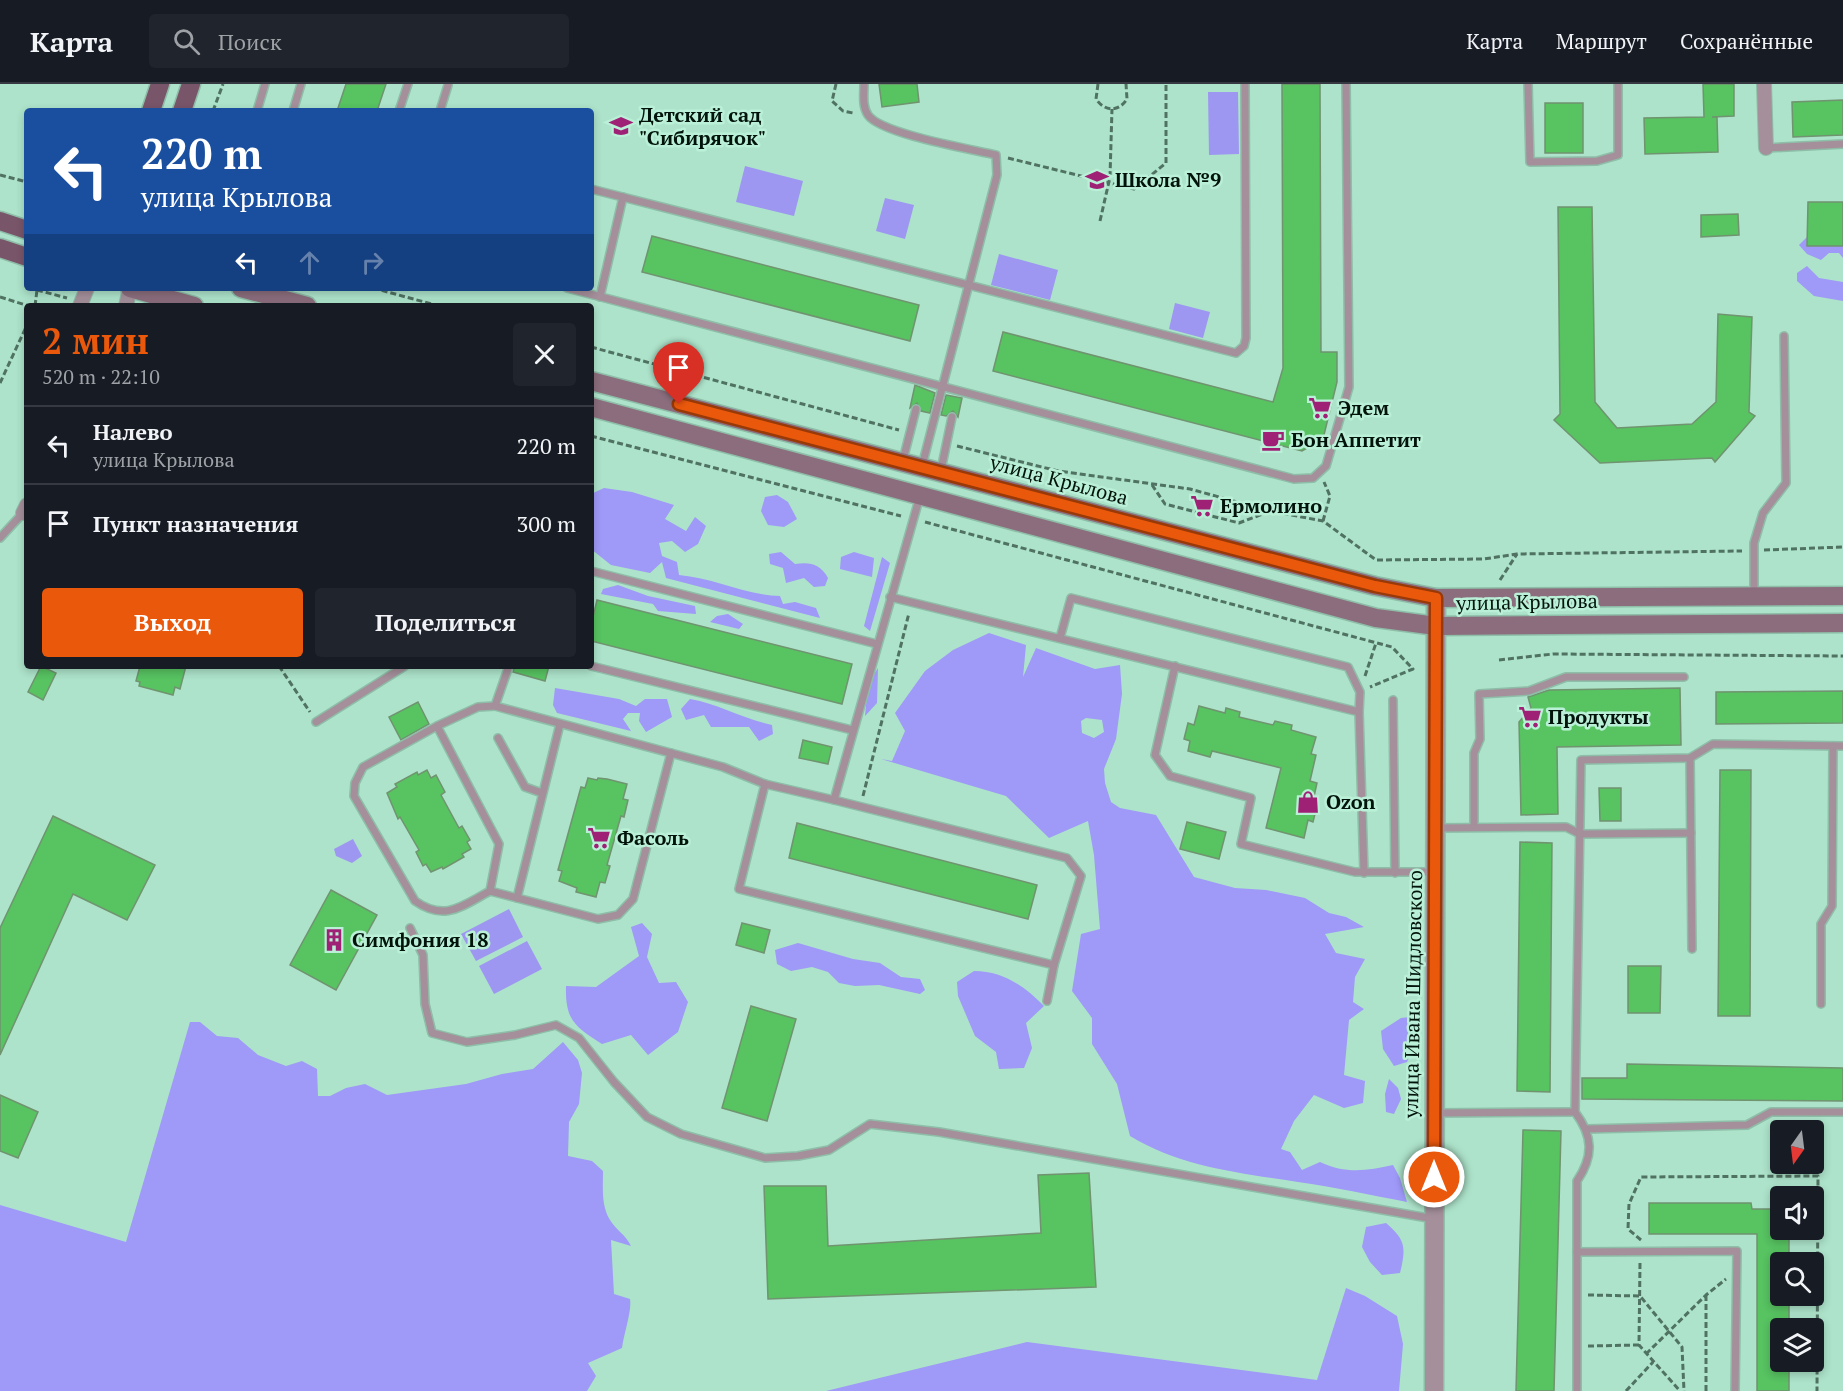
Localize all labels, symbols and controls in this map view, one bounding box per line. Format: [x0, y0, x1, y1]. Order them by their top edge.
search box [149, 14, 569, 68]
text: Карта [30, 23, 113, 60]
icon: search [170, 25, 203, 58]
text: Поиск [218, 27, 282, 56]
text: Карта [1466, 27, 1523, 55]
text: Маршрут [1556, 27, 1647, 55]
text: Сохранённые [1680, 27, 1813, 55]
place label: Детский сад "Сибирячок" [639, 101, 766, 151]
school or university icon: Детский сад "Сибирячок" [608, 113, 634, 139]
text: 220 m [141, 125, 262, 181]
icon: left [42, 132, 120, 210]
place label: Школа №9 [1115, 166, 1221, 193]
school or university icon: Школа №9 [1084, 167, 1110, 193]
text: улица Крылова [141, 179, 332, 215]
icon: left [230, 246, 263, 279]
icon: ahead [293, 246, 326, 279]
icon: right [356, 246, 389, 279]
text: 2 мин [42, 317, 149, 364]
button: close [513, 323, 576, 386]
pin [653, 342, 704, 404]
icon: arrive [662, 351, 695, 384]
text: 520 m · 22:10 [42, 363, 160, 390]
place label: Эдем [1338, 394, 1389, 421]
supermarket icon: Эдем [1307, 395, 1333, 421]
text: Налево [93, 417, 173, 446]
place label: Бон Аппетит [1291, 426, 1421, 453]
cafe icon: Бон Аппетит [1260, 427, 1286, 453]
icon: left [42, 429, 75, 462]
text: 220 m [516, 431, 576, 460]
text: улица Крылова [93, 446, 235, 473]
street label: улица Крылова [986, 448, 1131, 511]
place label: Ермолино [1220, 492, 1322, 519]
supermarket icon: Ермолино [1189, 493, 1215, 519]
icon: arrive [42, 507, 75, 540]
text: Пункт назначения [93, 509, 298, 538]
text: 300 m [516, 509, 576, 538]
street label: улица Крылова [1455, 587, 1598, 616]
button: Выход [42, 588, 303, 657]
button: Поделиться [315, 588, 576, 657]
place label: Продукты [1548, 703, 1649, 730]
supermarket icon: Продукты [1517, 704, 1543, 730]
place label: Ozon [1326, 788, 1376, 815]
shop icon: Ozon [1295, 789, 1321, 815]
place label: Фасоль [617, 824, 689, 851]
supermarket icon: Фасоль [586, 825, 612, 851]
street label: улица Ивана Шидловского [1397, 870, 1428, 1119]
place label: Симфония 18 [352, 926, 488, 953]
building icon: Симфония 18 [321, 927, 347, 953]
north arrow [1770, 1120, 1824, 1174]
map controls [1770, 1120, 1824, 1372]
position arrow [1402, 1145, 1466, 1209]
button: sound [1770, 1186, 1824, 1240]
button: search [1770, 1252, 1824, 1306]
button: layers [1770, 1318, 1824, 1372]

